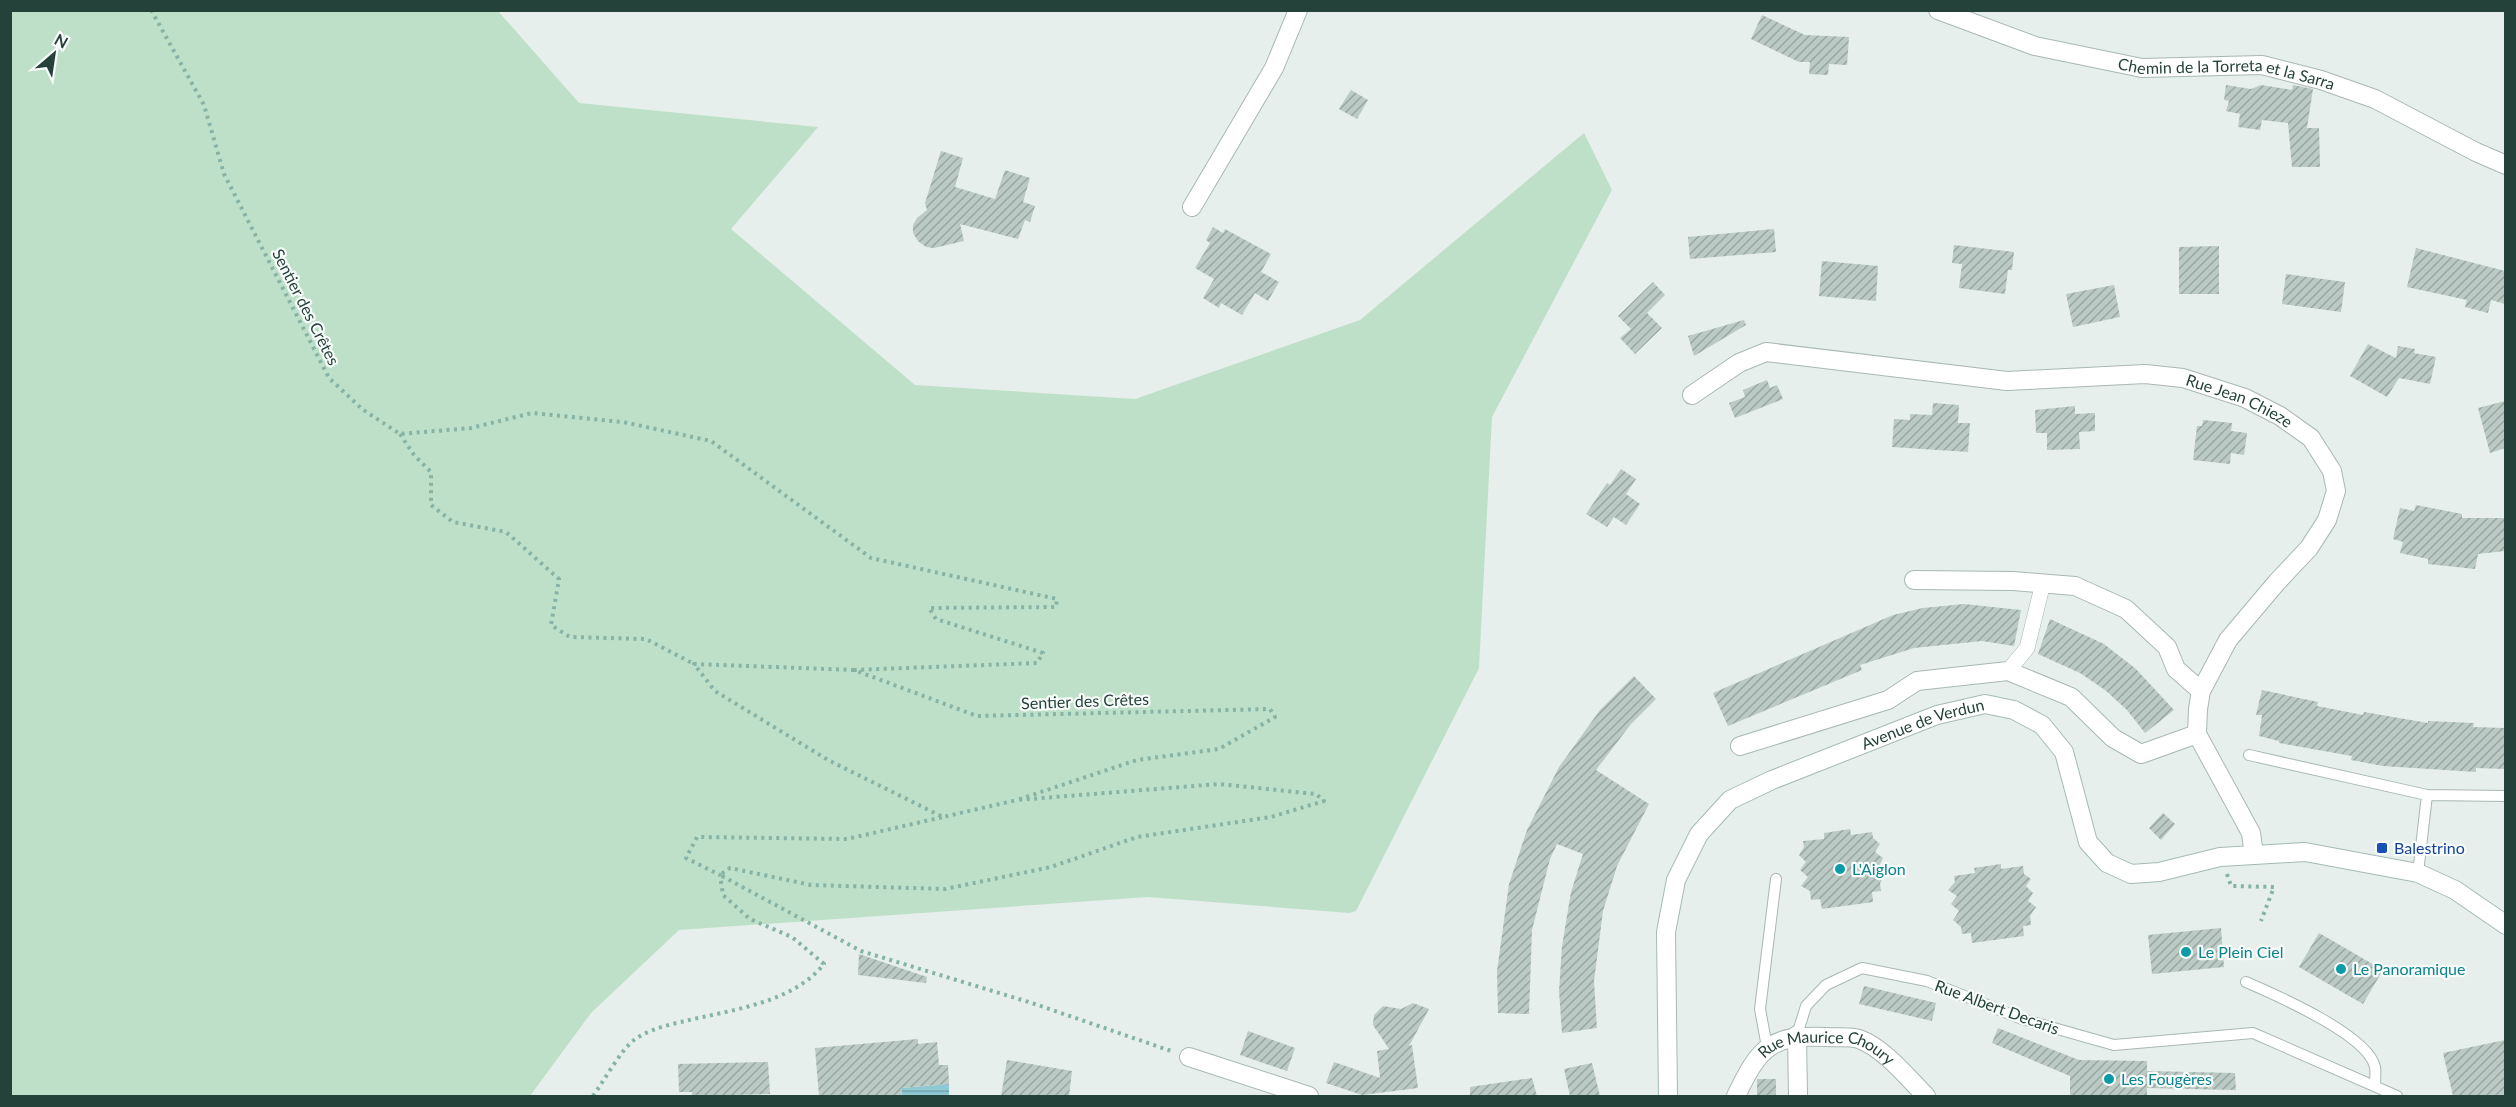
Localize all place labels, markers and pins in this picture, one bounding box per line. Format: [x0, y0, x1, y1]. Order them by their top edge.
place label: Balestrino [2394, 838, 2465, 857]
marker: Balestrino [2375, 841, 2389, 855]
place label: L'Aiglon [1852, 859, 1906, 878]
marker: L'Aiglon [1833, 862, 1847, 876]
place label: Le Plein Ciel [2198, 942, 2284, 961]
marker: Le Plein Ciel [2179, 945, 2193, 959]
place label: Le Panoramique [2353, 959, 2465, 978]
marker: Le Panoramique [2334, 962, 2348, 976]
place label: Les Fougères [2121, 1069, 2212, 1088]
marker: Les Fougères [2102, 1072, 2116, 1086]

